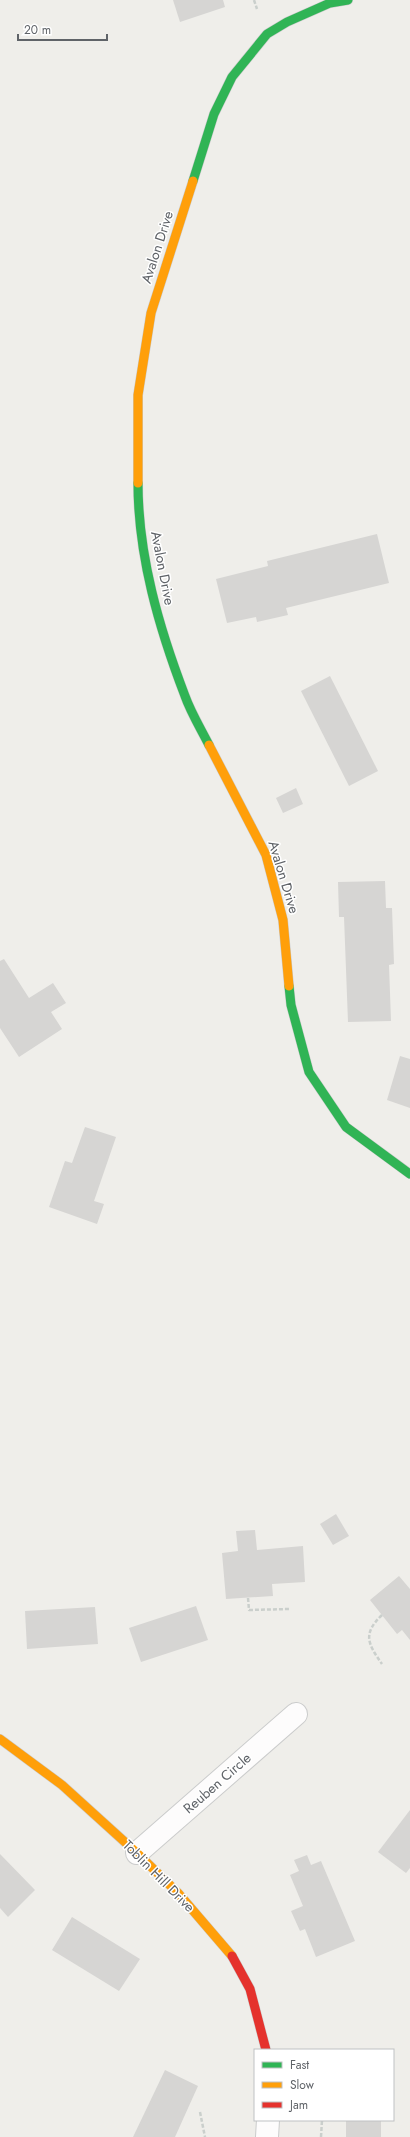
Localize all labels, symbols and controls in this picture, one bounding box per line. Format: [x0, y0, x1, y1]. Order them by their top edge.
scale bar [18, 16, 107, 42]
text: 20 m [24, 21, 51, 39]
street label: Avalon Drive [136, 208, 178, 286]
street label: Avalon Drive [146, 529, 180, 607]
street label: Avalon Drive [263, 838, 305, 916]
street label: Reuben Circle [179, 1748, 255, 1818]
street label: Toblin Hill Drive [118, 1835, 200, 1917]
legend [254, 2049, 394, 2121]
text: Fast [290, 2056, 309, 2074]
text: Slow [290, 2076, 315, 2094]
text: Jam [288, 2096, 308, 2114]

